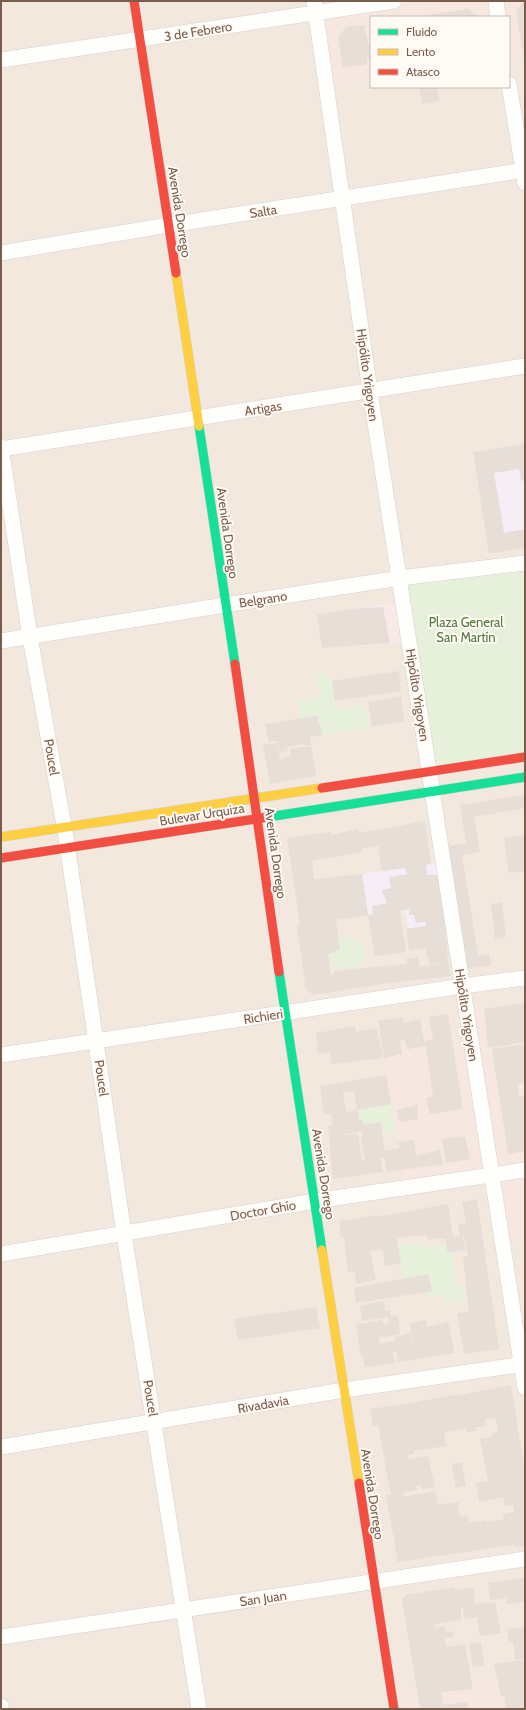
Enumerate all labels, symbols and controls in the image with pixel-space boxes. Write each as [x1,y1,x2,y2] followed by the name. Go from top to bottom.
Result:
[370,16,510,88] legend
[163,18,233,44] street label: 3 de Febrero
[406,24,438,39] text: Fluido
[406,44,436,59] text: Lento
[406,64,440,79] text: Atasco
[165,165,195,259] street label: Avenida Dorrego
[248,201,279,221] street label: Salta
[354,328,382,422] street label: Hipólito Yrigoyen
[243,397,283,419] street label: Artigas
[214,486,242,580] street label: Avenida Dorrego
[238,587,288,611] street label: Belgrano
[429,614,503,645] park label: Plaza General San Martín
[403,648,433,742] street label: Hipólito Yrigoyen
[41,738,63,776] street label: Poucel
[158,799,246,829] street label: Bulevar Urquiza
[262,806,290,900] street label: Avenida Dorrego
[452,968,482,1062] street label: Hipólito Yrigoyen
[242,1005,284,1027] street label: Richieri
[92,1059,112,1097] street label: Poucel
[309,1127,339,1221] street label: Avenida Dorrego
[229,1196,297,1224] street label: Doctor Ghío
[140,1379,162,1417] street label: Poucel
[236,1392,291,1416] street label: Rivadavia
[358,1447,388,1541] street label: Avenida Dorrego
[238,1587,288,1609] street label: San Juan

